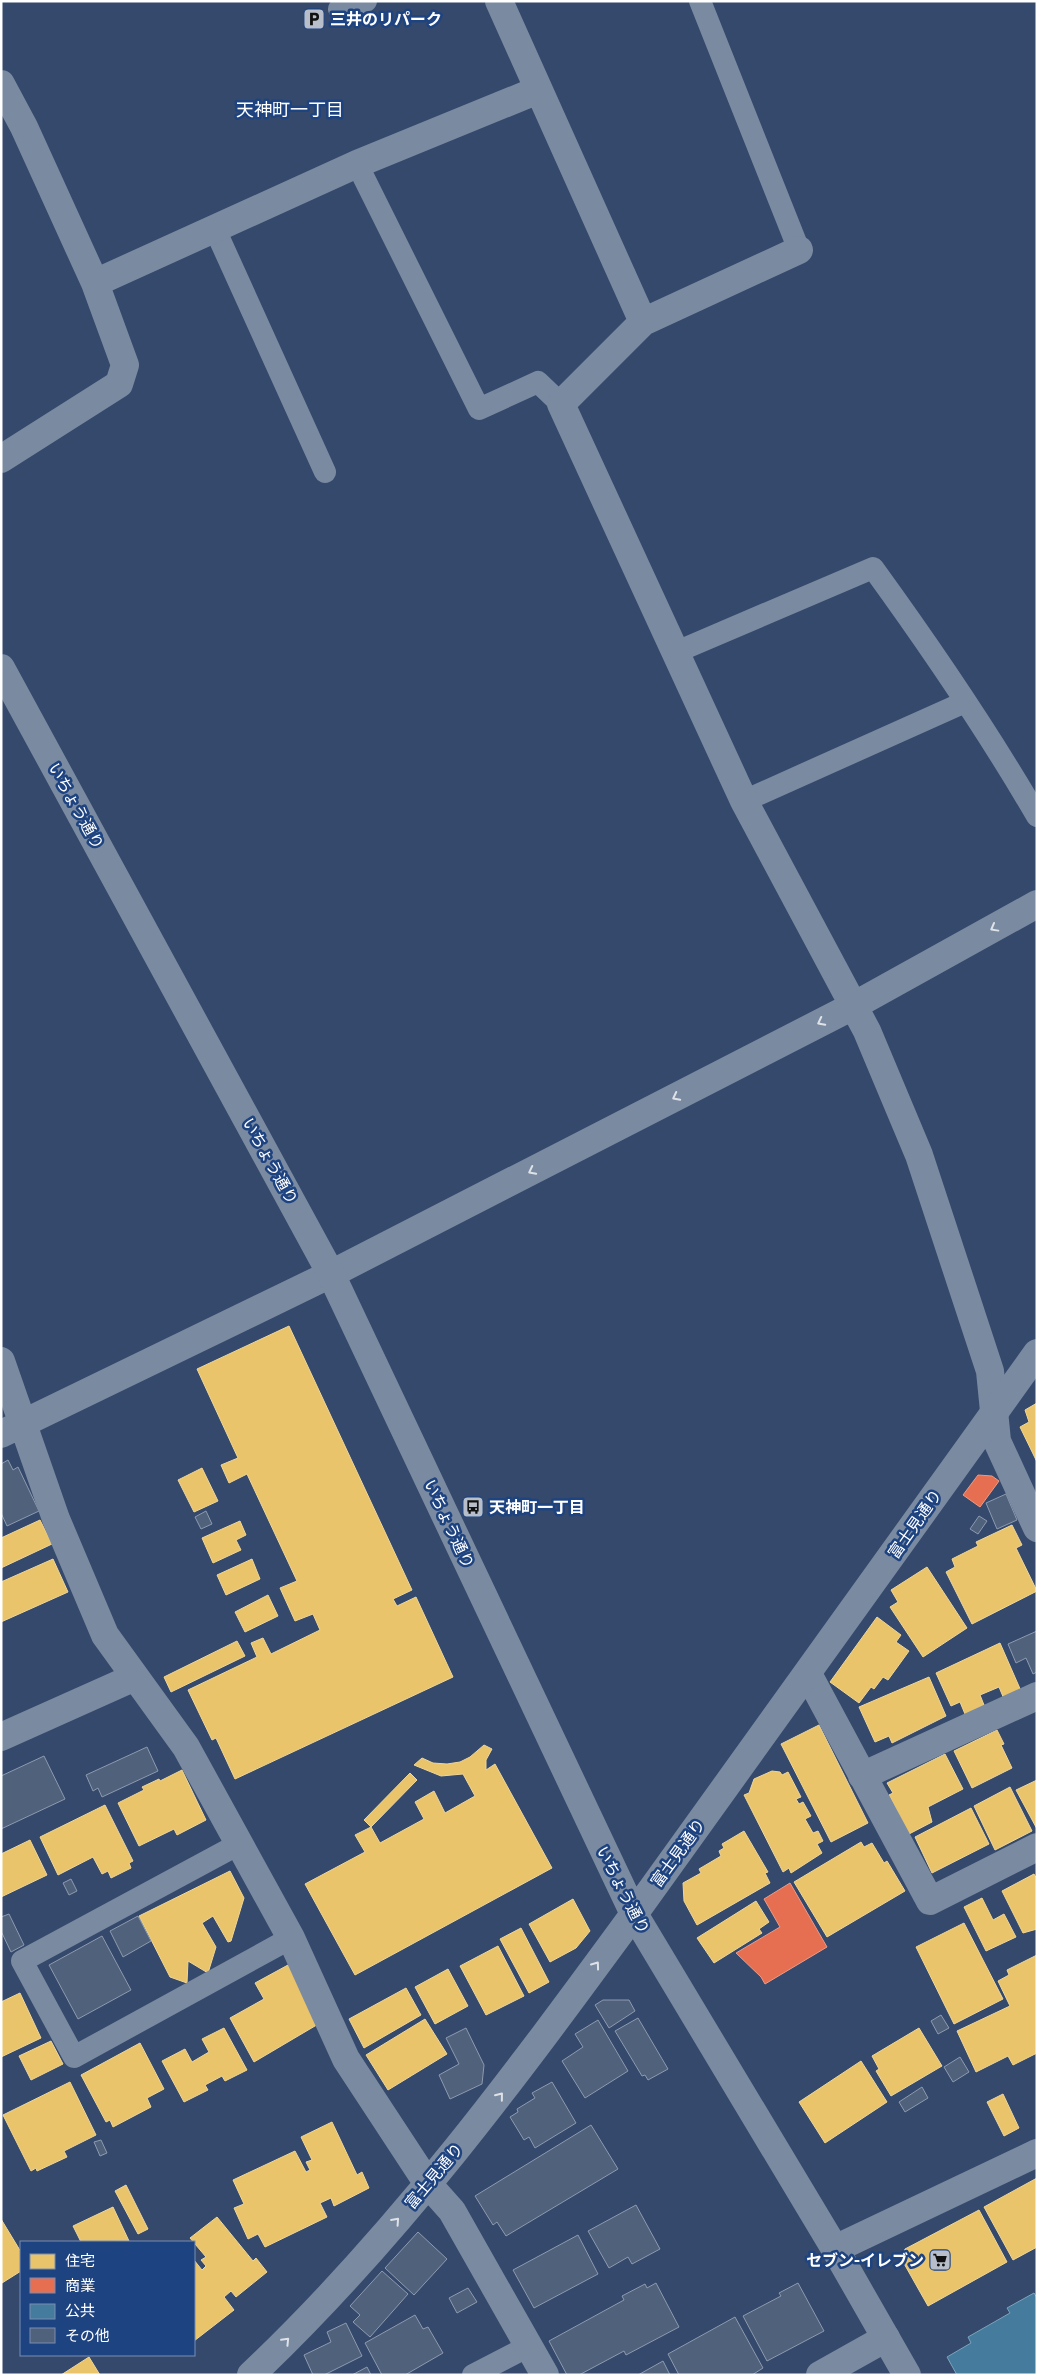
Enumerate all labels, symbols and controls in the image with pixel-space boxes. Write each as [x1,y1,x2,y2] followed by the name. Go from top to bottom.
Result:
[302,7,326,31] parking icon: 三井のリパーク
[330,10,442,29] place label: 三井のリパーク
[236,99,344,121] district label: 天神町一丁目
[44,759,108,853] street label: いちょう通り
[990,922,999,932] one-way arrow
[817,1016,826,1026] one-way arrow
[672,1091,681,1101] one-way arrow
[238,1114,302,1208] street label: いちょう通り
[528,1165,537,1175] one-way arrow
[420,1476,478,1572] street label: いちょう通り
[884,1486,946,1562] street label: 富士見通り
[461,1495,485,1519] bus stop icon: 天神町一丁目
[489,1498,585,1517] place label: 天神町一丁目
[647,1815,709,1891] street label: 富士見通り
[593,1843,653,1937] street label: いちょう通り
[591,1962,599,1971] one-way arrow
[494,2093,502,2102] one-way arrow
[401,2139,467,2213] street label: 富士見通り
[390,2217,399,2226] one-way arrow
[20,2241,195,2356] legend
[928,2248,952,2272] supermarket icon: セブン-イレブン
[806,2251,924,2270] place label: セブン-イレブン
[65,2252,95,2270] text: 住宅
[65,2277,95,2295] text: 商業
[65,2302,95,2320] text: 公共
[65,2327,110,2345] text: その他
[280,2338,289,2347] one-way arrow

